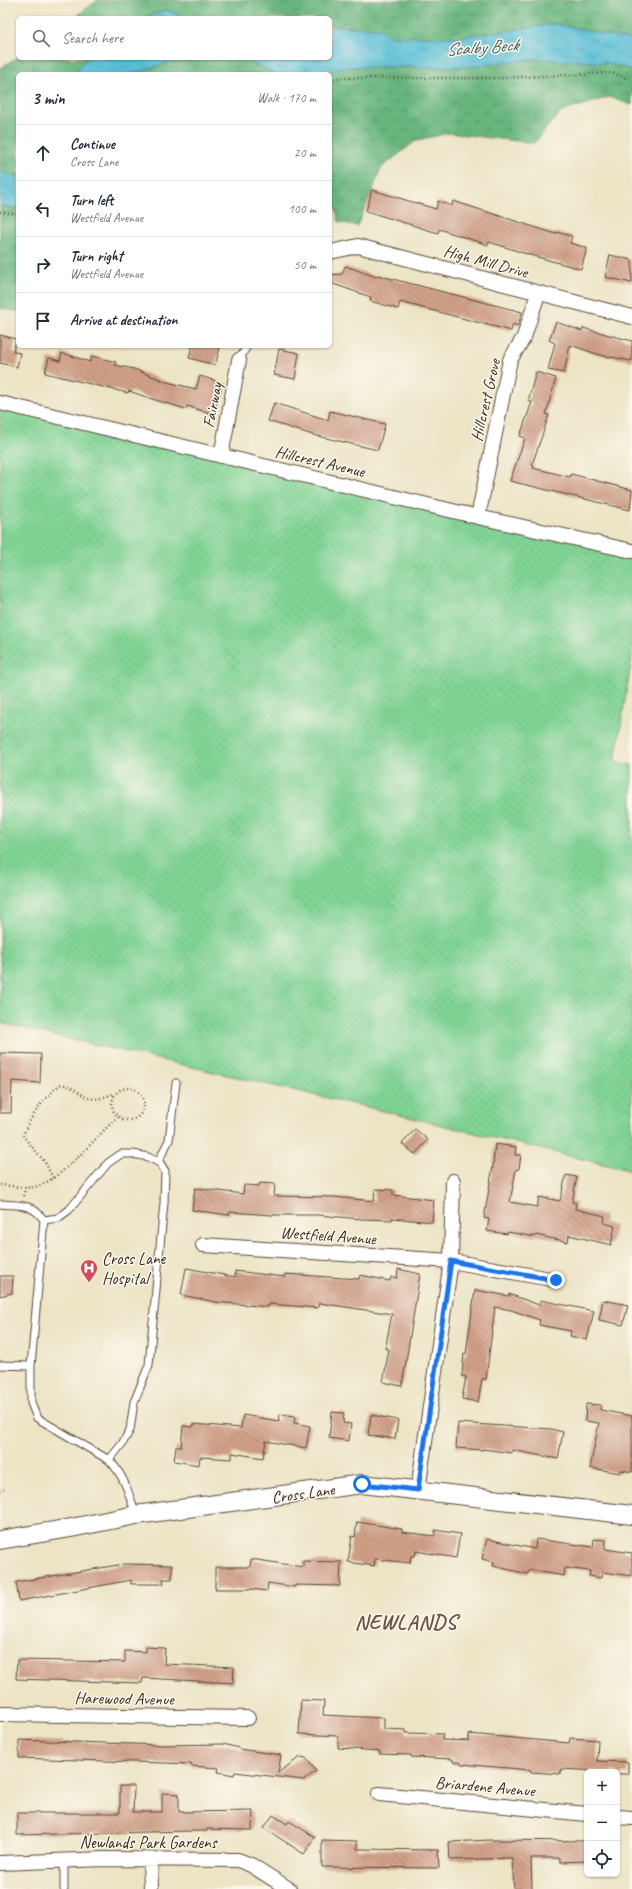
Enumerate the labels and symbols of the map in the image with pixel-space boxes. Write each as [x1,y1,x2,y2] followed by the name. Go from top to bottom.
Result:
[445,33,522,60] water label: Scalby Beck
[441,240,532,283] street label: High Mill Drive
[466,356,505,443] street label: Hillcrest Grove
[198,380,227,429] street label: Fairway
[273,441,368,482] street label: Hillcrest Avenue
[280,1222,378,1249] street label: Westfield Avenue
[102,1248,167,1289] place label: Cross Lane Hospital
[79,1258,99,1283] hospital icon: Cross Lane Hospital
[547,1271,565,1289] route end
[353,1475,371,1493] route start
[270,1479,337,1508] street label: Cross Lane
[355,1609,461,1635] district label: NEWLANDS
[74,1687,175,1710] street label: Harewood Avenue
[434,1772,537,1801] street label: Briardene Avenue
[80,1832,218,1853] street label: Newlands Park Gardens

